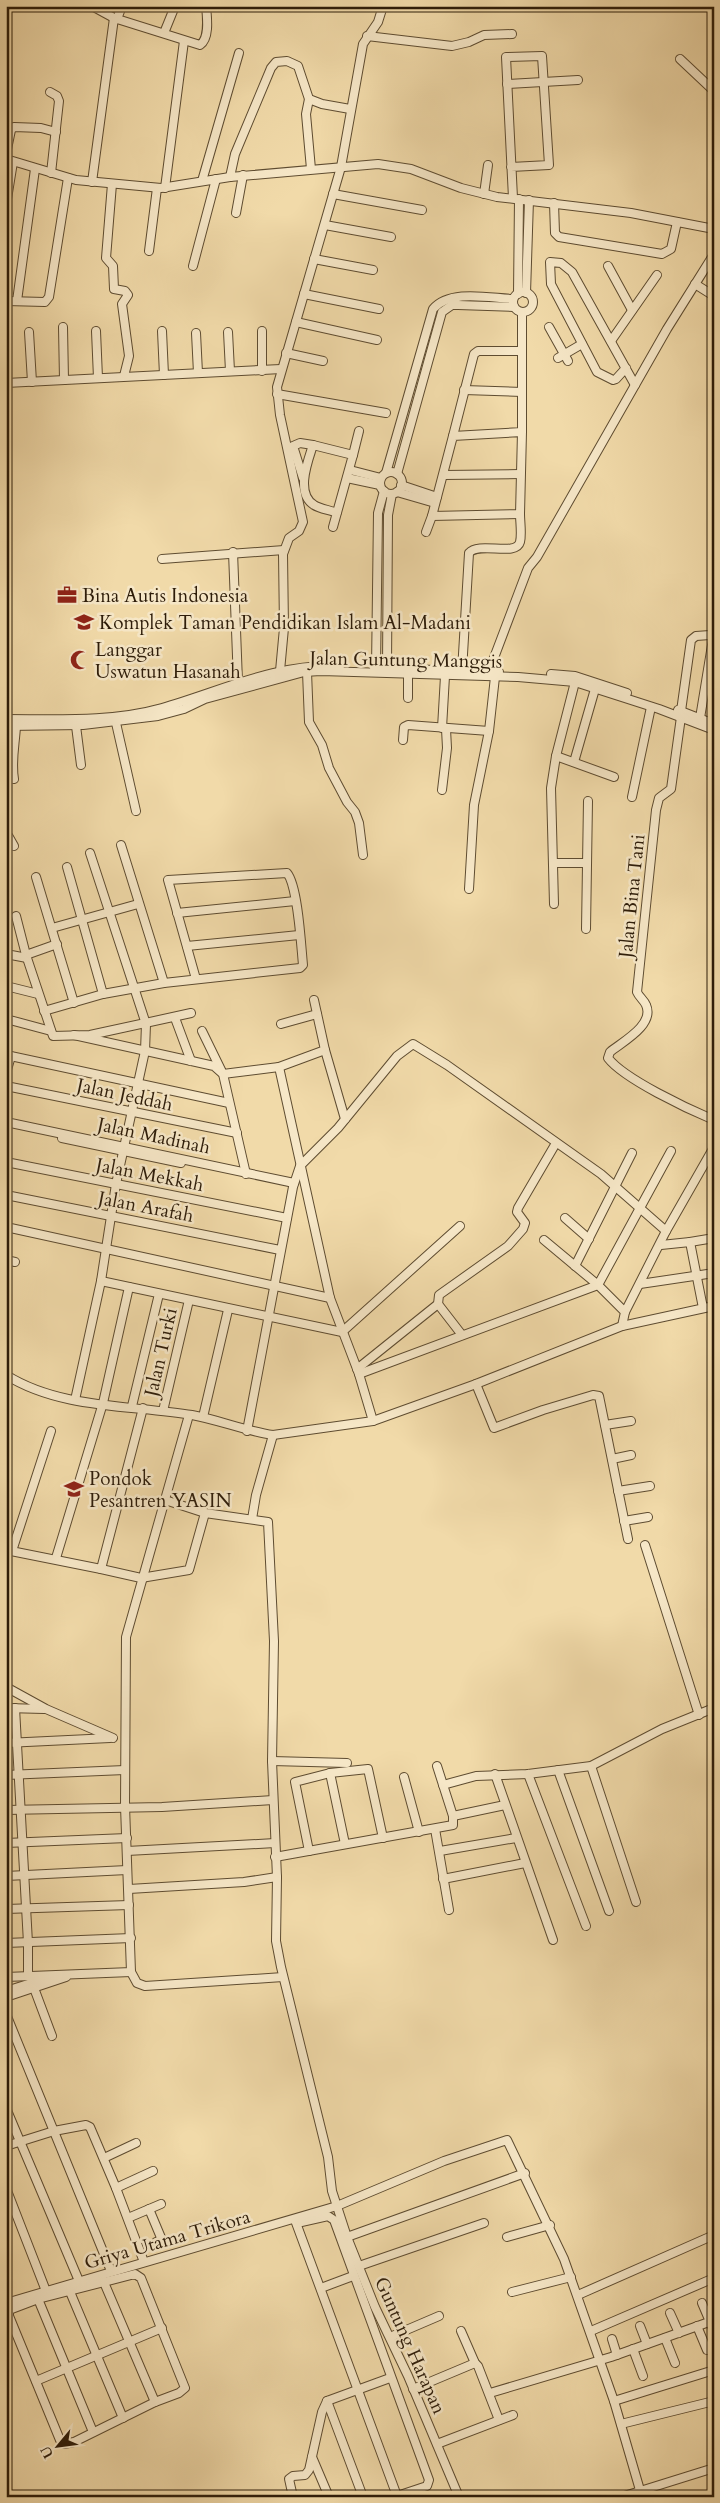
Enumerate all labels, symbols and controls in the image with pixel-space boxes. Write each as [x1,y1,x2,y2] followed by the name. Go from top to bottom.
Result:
[82,583,248,609] place label: Bina Autis Indonesia
[56,584,78,606] office icon: Bina Autis Indonesia
[99,610,471,636] place label: Komplek Taman Pendidikan Islam Al-Madani
[73,611,95,633] school or university icon: Komplek Taman Pendidikan Islam Al-Madani
[95,637,241,685] place label: Langgar Uswatun Hasanah
[306,645,503,675] street label: Jalan Guntung Manggis
[69,649,91,671] mosque icon: Langgar Uswatun Hasanah
[612,833,651,962] street label: Jalan Bina Tani
[71,1072,176,1118] street label: Jalan Jeddah
[92,1111,213,1161] street label: Jalan Madinah
[91,1151,206,1198] street label: Jalan Mekkah
[93,1184,196,1229] street label: Jalan Arafah
[137,1305,184,1402] street label: Jalan Turki
[89,1466,232,1514] place label: Pondok Pesantren YASIN
[63,1478,85,1500] school or university icon: Pondok Pesantren YASIN
[81,2204,253,2276] street label: Griya Utama Trikora
[368,2273,452,2418] street label: Guntung Harapan
[32,2420,82,2470] north arrow
[36,2442,58,2462] text: U

